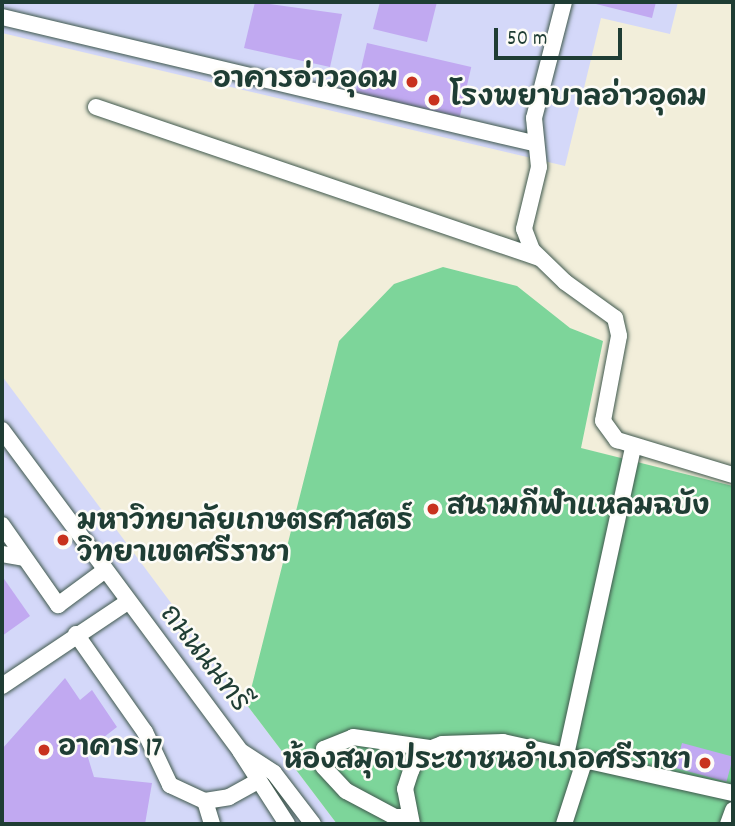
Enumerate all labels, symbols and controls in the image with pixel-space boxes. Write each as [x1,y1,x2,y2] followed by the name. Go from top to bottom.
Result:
[497,14,625,58] scale bar
[507,25,547,55] text: 50 m
[213,65,398,99] place label: อาคารอ่าวอุดม
[404,74,420,90] marker: อาคารอ่าวอุดม
[450,83,707,117] place label: โรงพยาบาลอ่าวอุดม
[424,90,444,110] marker: โรงพยาบาลอ่าวอุดม
[447,492,709,526] place label: สนามกีฬาแหลมฉบัง
[425,501,441,517] marker: สนามกีฬาแหลมฉบัง
[77,507,413,573] place label: มหาวิทยาลัยเกษตรศาสตร์ วิทยาเขตศรีราชา
[55,532,71,548] marker: มหาวิทยาลัยเกษตรศาสตร์ วิทยาเขตศรีราชา
[151,600,255,720] street label: ถนนนนทรี
[58,733,162,767] place label: อาคาร 17
[36,742,52,758] marker: อาคาร 17
[283,746,691,780] place label: ห้องสมุดประชาชนอำเภอศรีราชา
[697,755,713,771] marker: ห้องสมุดประชาชนอำเภอศรีราชา

